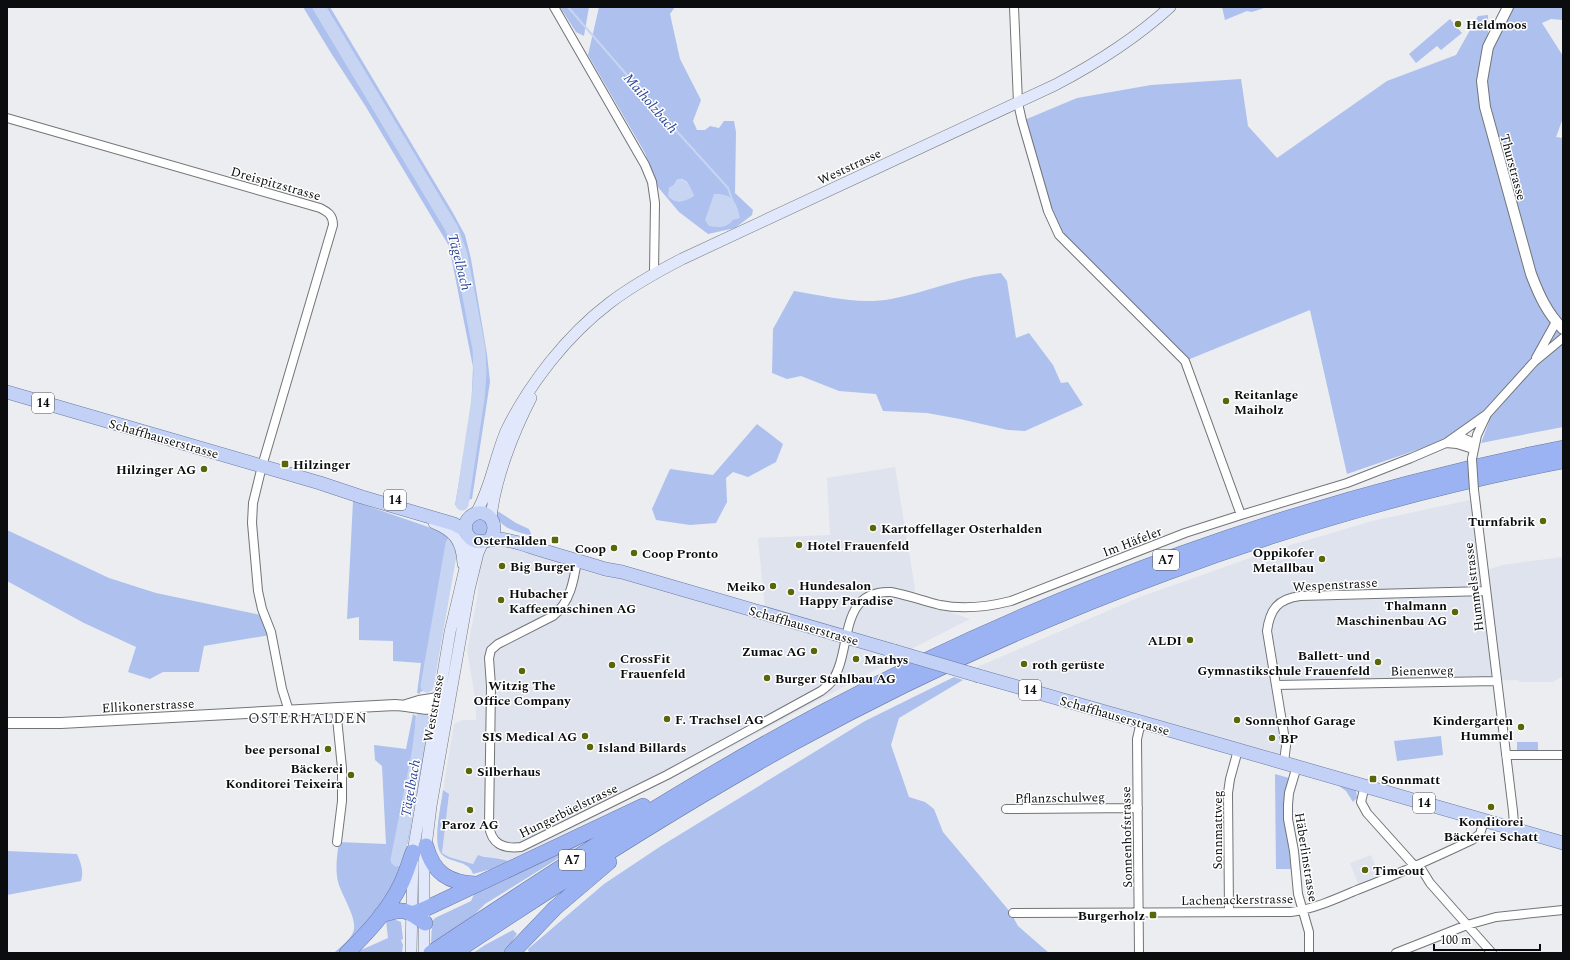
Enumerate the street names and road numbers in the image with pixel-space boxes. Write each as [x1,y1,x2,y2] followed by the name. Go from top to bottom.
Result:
[1495,132,1531,203] street label: Thurstrasse
[814,143,885,190] street label: Weststrasse
[228,162,323,206] street label: Dreispitzstrasse
[32,393,54,413] road number: 14
[106,414,221,464] street label: Schaffhauserstrasse
[384,490,406,510] road number: 14
[1100,521,1165,562] street label: Im Häfeler
[1459,541,1489,633] street label: Hummelstrasse
[1153,550,1179,570] road number: A7
[1292,573,1378,597] street label: Wespenstrasse
[746,601,861,651] street label: Schaffhauserstrasse
[1390,660,1454,682] street label: Bienenweg
[418,673,450,743] street label: Weststrasse
[1019,680,1041,700] road number: 14
[1057,691,1172,741] street label: Schaffhauserstrasse
[101,694,195,718] street label: Ellikonerstrasse
[516,778,621,843] street label: Hungerbüelstrasse
[1116,786,1138,888] street label: Sonnenhofstrasse
[1015,787,1105,809] street label: Pflanzschulweg
[1208,790,1228,870] street label: Sonnmattweg
[1413,793,1435,813] road number: 14
[1289,811,1323,903] street label: Häberlinstrasse
[559,850,585,870] road number: A7
[1181,889,1293,911] street label: Lachenackerstrasse

